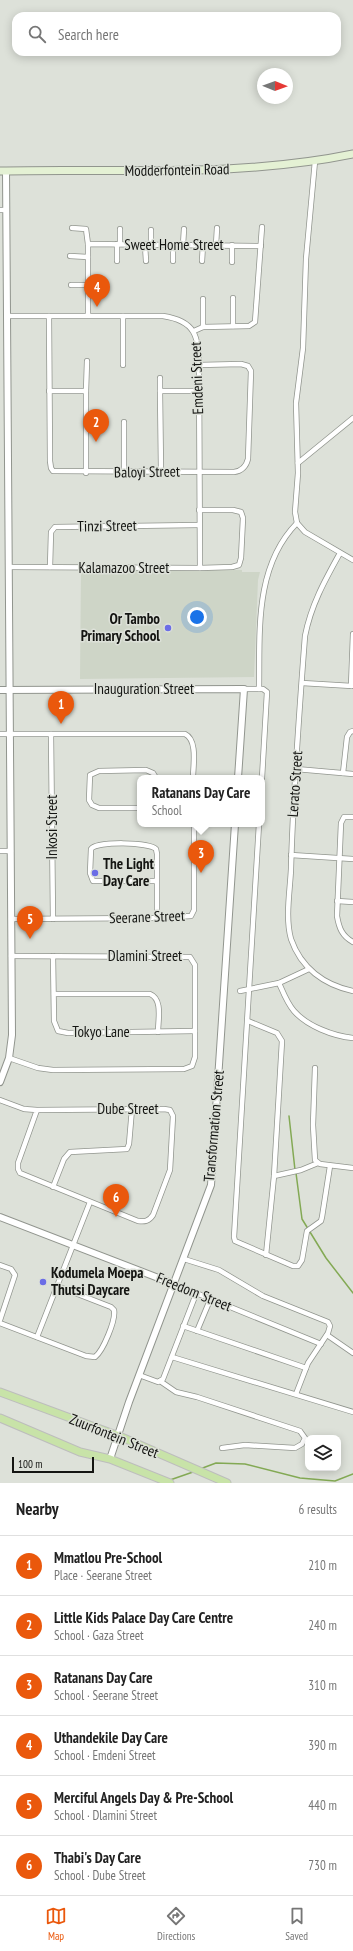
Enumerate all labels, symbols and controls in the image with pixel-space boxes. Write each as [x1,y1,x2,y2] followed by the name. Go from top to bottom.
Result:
[12,12,341,56] search box
[26,23,48,45] icon: search
[58,25,119,44] text: Search here
[257,68,293,104] north arrow
[124,159,230,180] street label: Modderfontein Road
[124,235,224,254] street label: Sweet Home Street
[84,274,110,307] pin: 4
[186,341,207,415] street label: Emdeni Street
[83,409,109,442] pin: 2
[114,461,180,482] street label: Baloyi Street
[77,515,137,536] street label: Tinzi Street
[79,558,169,577] street label: Kalamazoo Street
[187,607,207,627] your location
[81,609,160,645] place label: Or Tambo Primary School
[163,623,173,633] marker: Or Tambo Primary School
[94,679,194,698] street label: Inauguration Street
[48,691,74,724] pin: 1
[283,750,306,818] street label: Lerato Street
[137,775,265,827] popup
[152,783,250,802] text: Ratanans Day Care
[42,795,61,859] street label: Inkosi Street
[152,802,182,819] text: School
[188,840,214,873] pin: 3
[103,854,154,890] place label: The Light Day Care
[90,868,100,878] marker: The Light Day Care
[17,906,43,939] pin: 5
[109,906,185,927] street label: Seerane Street
[108,946,182,965] street label: Dlamini Street
[72,1022,130,1041] street label: Tokyo Lane
[199,1069,228,1183] street label: Transformation Street
[97,1099,159,1118] street label: Dube Street
[103,1184,129,1217] pin: 6
[51,1263,143,1299] place label: Kodumela Moepa Thutsi Daycare
[154,1268,235,1315] street label: Freedom Street
[38,1277,48,1287] marker: Kodumela Moepa Thutsi Daycare
[67,1409,162,1462] street label: Zuurfontein Street
[305,1435,341,1471] map controls
[305,1435,341,1471] button: layers
[12,1455,94,1474] scale bar
[18,1457,42,1471] text: 100 m
[16,1498,59,1520] text: Nearby
[298,1501,337,1518] text: 6 results
[54,1548,162,1567] text: Mmatlou Pre-School
[26,1557,32,1574] text: 1
[308,1557,337,1574] text: 210 m
[54,1567,152,1584] text: Place · Seerane Street
[54,1608,233,1627] text: Little Kids Palace Day Care Centre
[26,1617,32,1634] text: 2
[308,1617,337,1634] text: 240 m
[54,1627,144,1644] text: School · Gaza Street
[54,1668,153,1687] text: Ratanans Day Care
[26,1677,32,1694] text: 3
[308,1677,337,1694] text: 310 m
[54,1687,158,1704] text: School · Seerane Street
[54,1728,168,1747] text: Uthandekile Day Care
[26,1737,32,1754] text: 4
[308,1737,337,1754] text: 390 m
[54,1747,156,1764] text: School · Emdeni Street
[54,1788,233,1807] text: Merciful Angels Day & Pre-School
[26,1797,32,1814] text: 5
[308,1797,337,1814] text: 440 m
[54,1807,157,1824] text: School · Dlamini Street
[54,1848,141,1867] text: Thabi's Day Care
[26,1857,32,1874] text: 6
[308,1857,337,1874] text: 730 m
[54,1867,146,1884] text: School · Dube Street
[45,1905,67,1943] tab: Map
[157,1905,195,1943] tab: Directions
[285,1905,308,1943] tab: Saved

